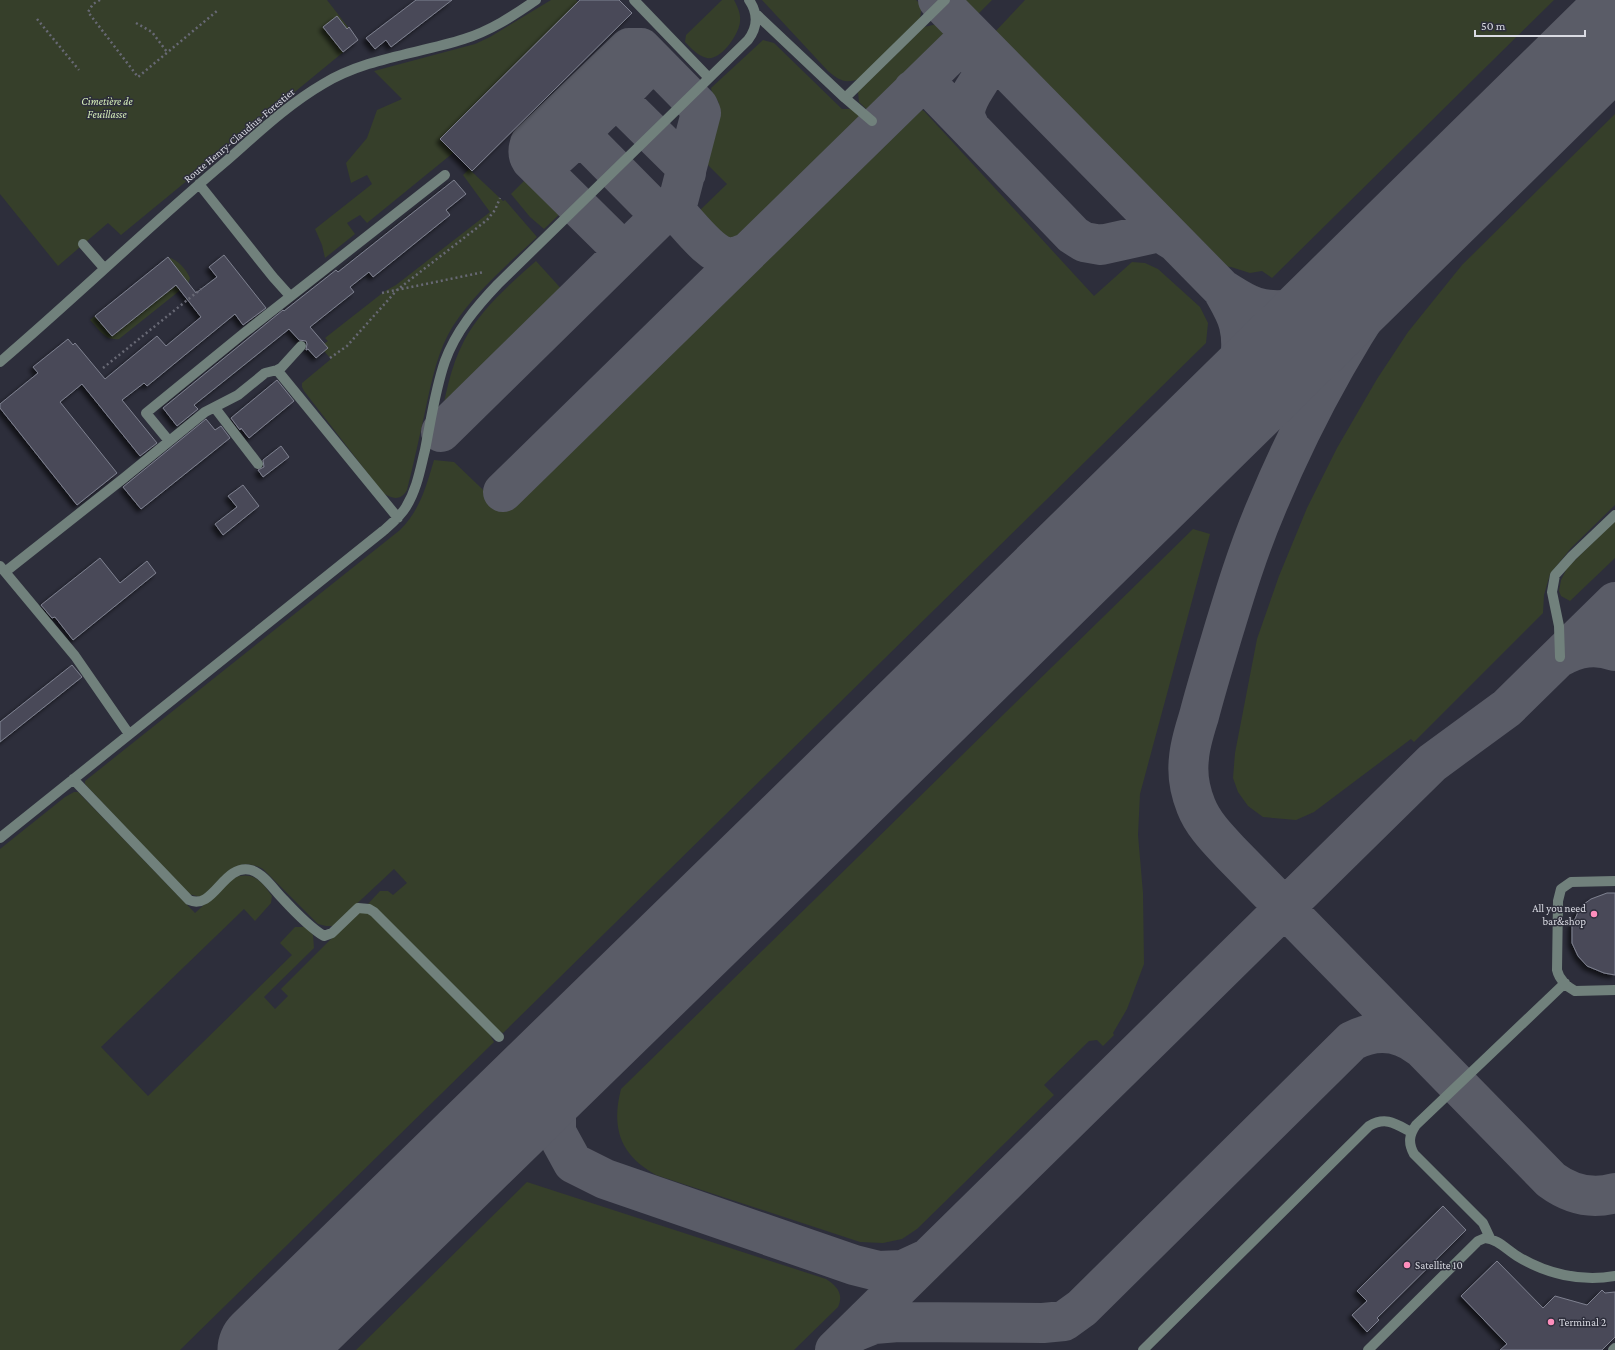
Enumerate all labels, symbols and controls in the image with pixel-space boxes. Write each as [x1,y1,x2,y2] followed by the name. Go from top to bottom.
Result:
[1475,12,1585,38] scale bar
[1481,19,1506,33] text: 50 m
[181,85,297,186] street label: Route Henry-Claudius-Forestier
[81,95,133,120] park label: Cimetière de Feuillasse
[1532,902,1586,928] place label: All you need bar&shop
[1589,909,1599,919] marker: All you need bar&shop
[1415,1259,1463,1271] place label: Satellite 10
[1402,1260,1412,1270] marker: Satellite 10
[1559,1316,1606,1328] place label: Terminal 2
[1546,1317,1556,1327] marker: Terminal 2

